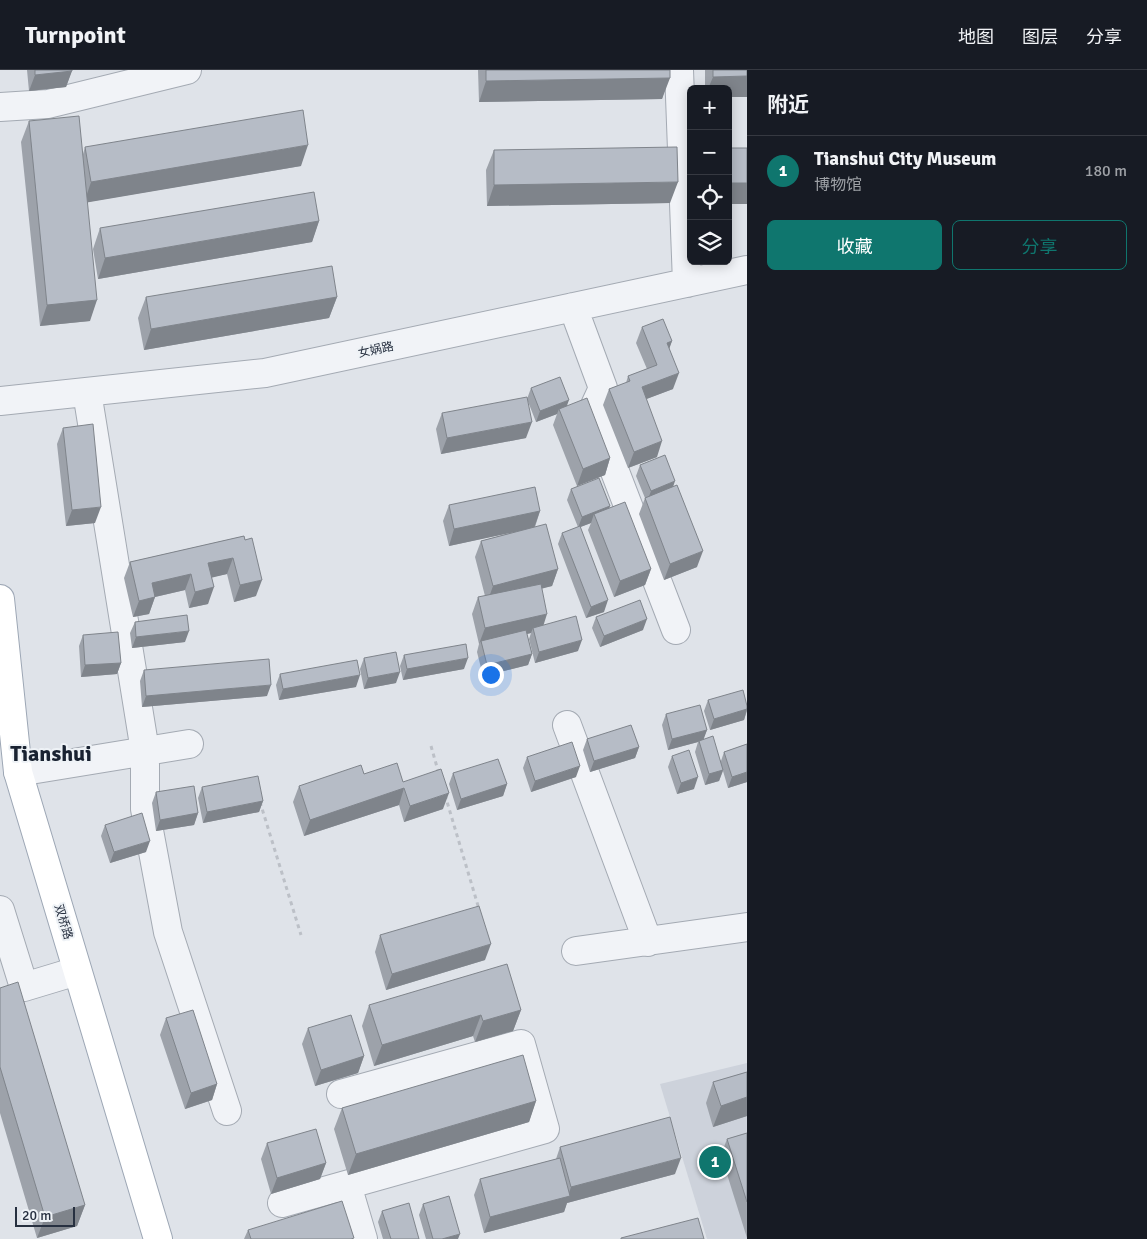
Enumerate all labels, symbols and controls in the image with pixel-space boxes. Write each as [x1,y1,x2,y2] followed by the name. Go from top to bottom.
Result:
[25,20,126,50] text: Turnpoint
[958,26,994,48] text: 地图
[1022,26,1058,48] text: 图层
[1086,26,1122,48] text: 分享
[687,85,732,265] map controls
[687,85,732,130] button: +
[767,92,809,118] text: 附近
[687,130,732,175] button: −
[814,147,996,171] text: Tianshui City Museum
[779,161,787,181] text: 1
[1085,161,1127,181] text: 180 m
[687,175,732,220] button: locate
[814,175,862,195] text: 博物馆
[687,220,732,265] button: layers
[767,220,942,270] button: 收藏
[952,220,1127,270] button: 分享
[357,339,395,361] street label: 女娲路
[478,662,504,688] your location
[10,740,92,767] district label: Tianshui
[51,903,75,941] street label: 双桥路
[699,1143,731,1181] pin: 1
[15,1204,75,1227] scale bar
[22,1207,51,1224] text: 20 m

